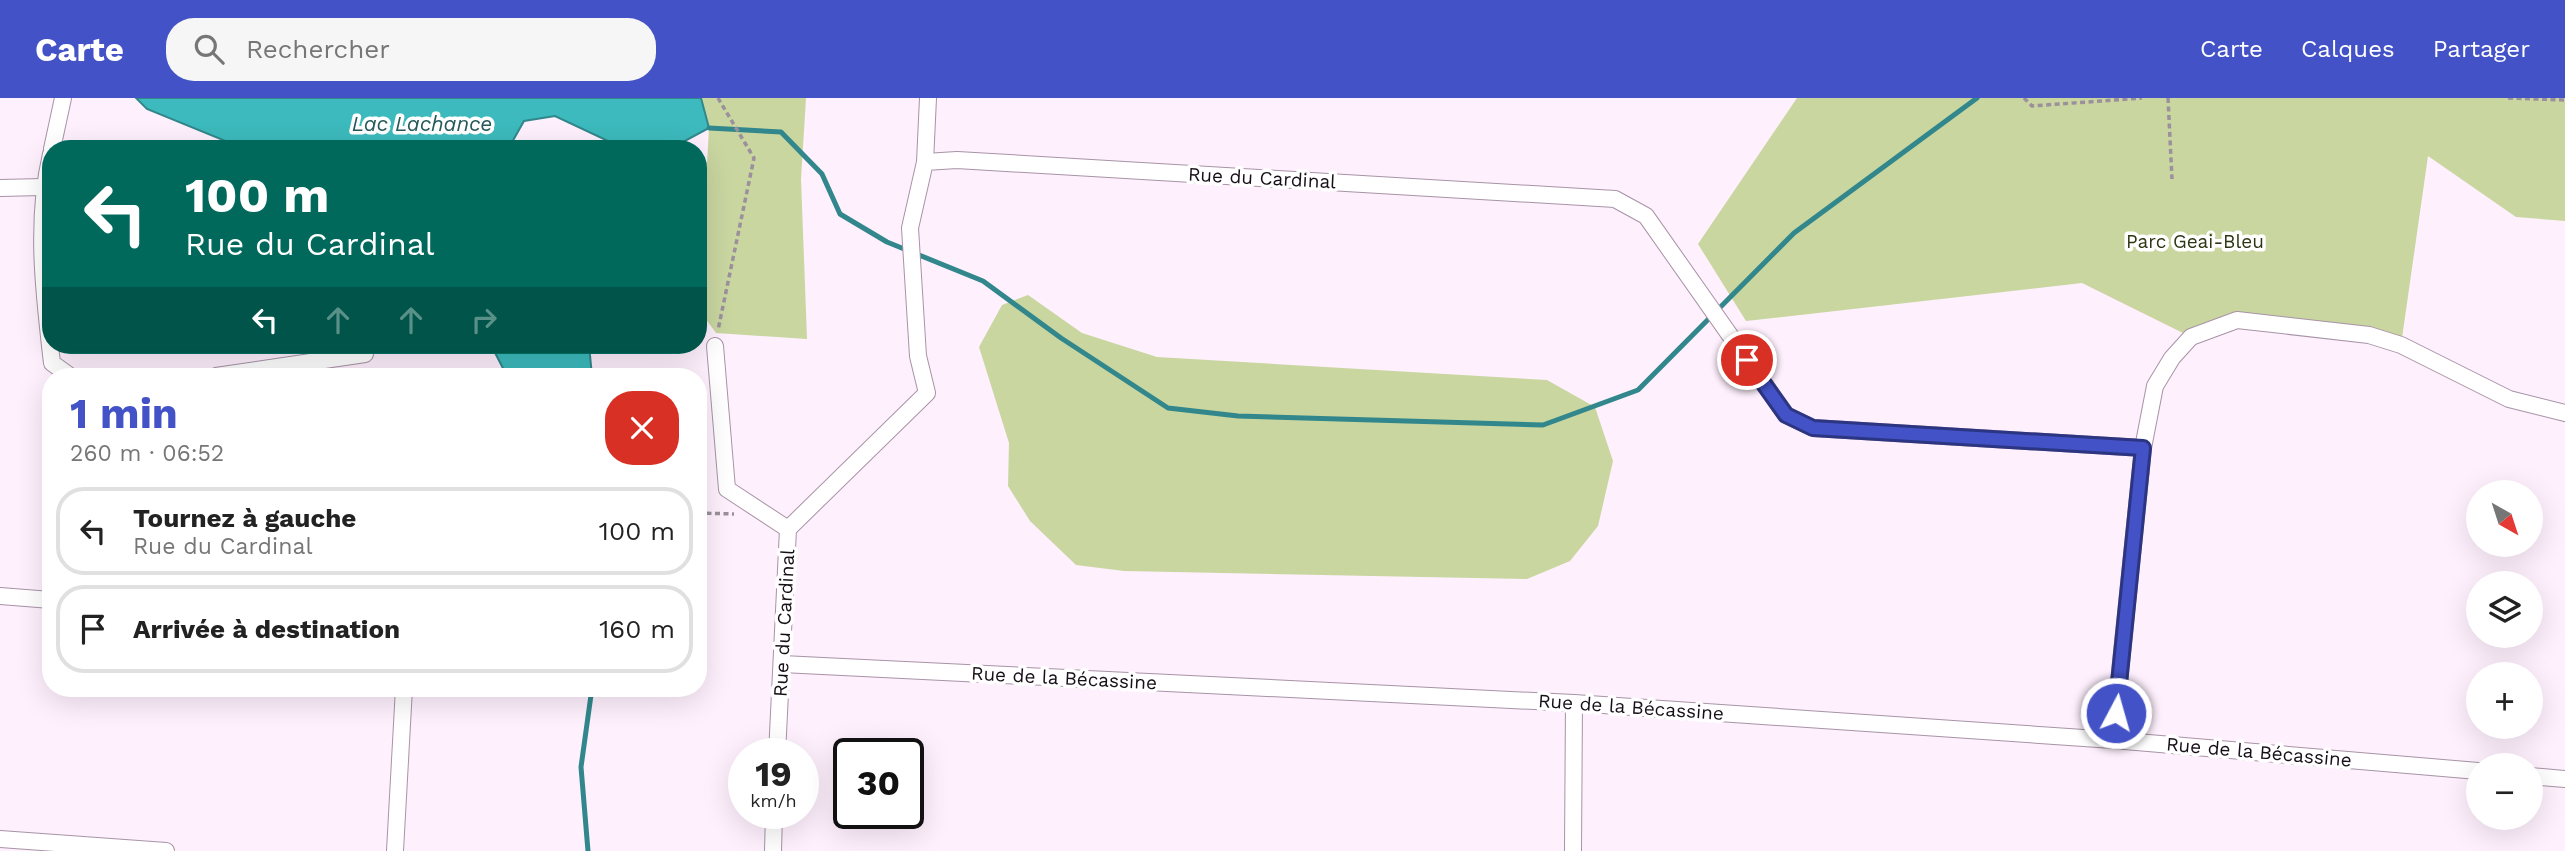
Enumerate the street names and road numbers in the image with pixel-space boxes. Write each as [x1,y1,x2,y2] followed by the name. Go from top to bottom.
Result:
[1187,163,1337,193] street label: Rue du Cardinal
[769,548,799,698] street label: Rue du Cardinal
[970,662,1158,694] street label: Rue de la Bécassine
[1537,689,1725,725] street label: Rue de la Bécassine
[2165,732,2353,772] street label: Rue de la Bécassine

